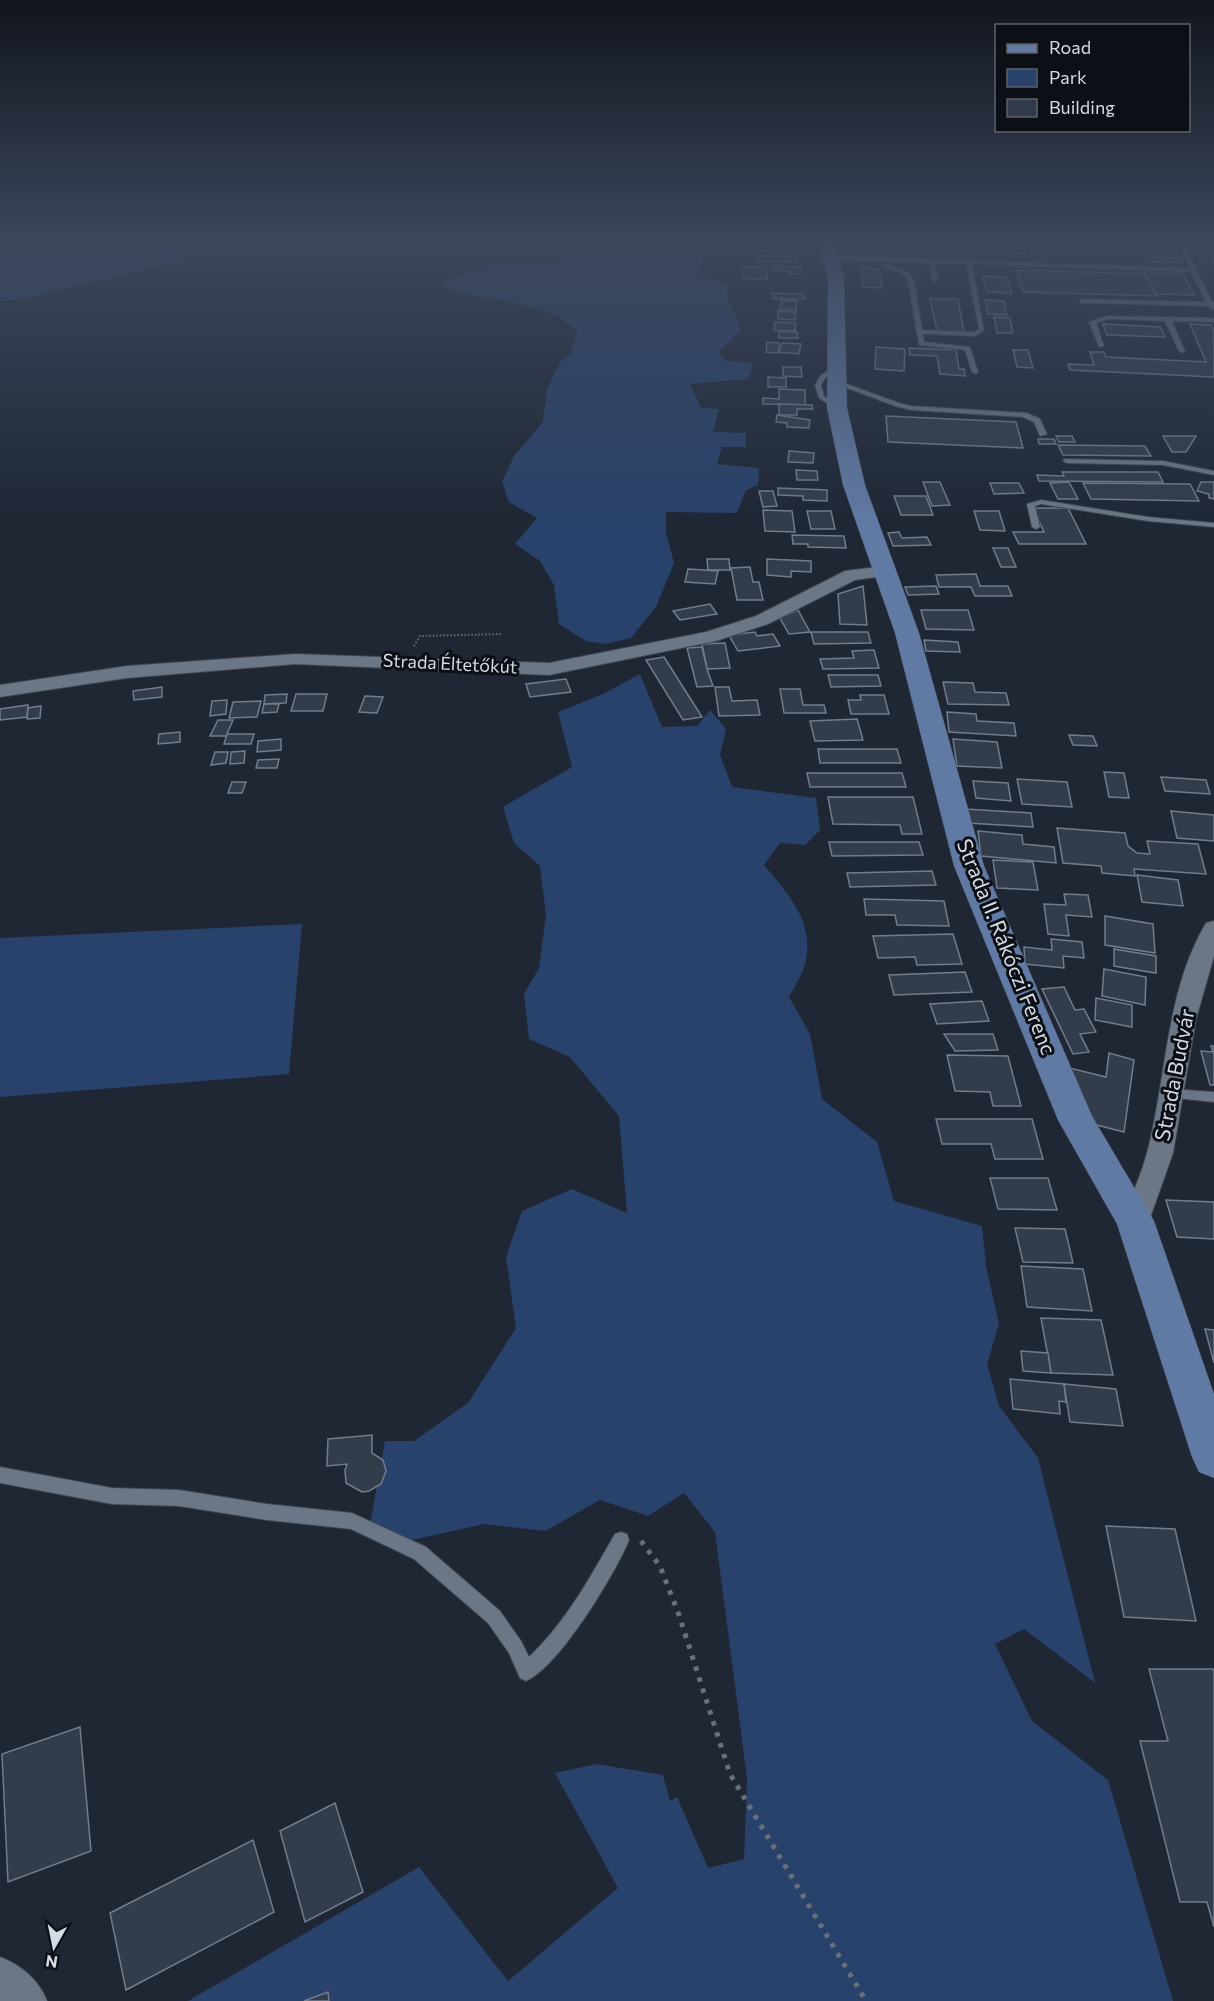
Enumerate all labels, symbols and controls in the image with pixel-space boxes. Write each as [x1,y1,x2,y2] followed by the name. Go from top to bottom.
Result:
[995,24,1190,132] legend
[1049,36,1091,58] text: Road
[1049,66,1087,88] text: Park
[1049,96,1115,118] text: Building
[382,648,518,678] street label: Strada Éltetőkút
[953,835,1062,1058] street label: Strada II. Rákóczi Ferenc
[1148,1006,1199,1143] street label: Strada Budvár
[24,1917,84,1977] north arrow
[44,1952,59,1973] text: N

